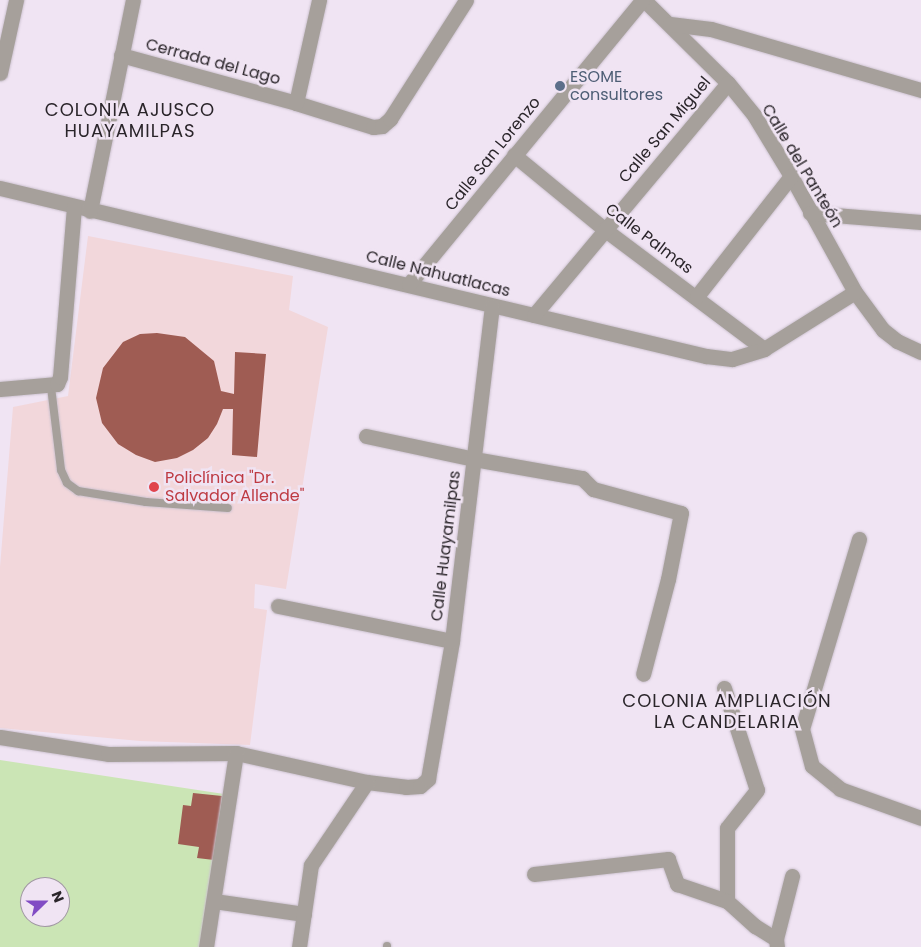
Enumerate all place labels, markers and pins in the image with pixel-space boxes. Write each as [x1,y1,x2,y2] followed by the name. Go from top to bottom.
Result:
[570,67,663,105] place label: ESOME consultores
[554,80,566,92] marker: ESOME consultores
[165,468,304,506] place label: Policlínica "Dr. Salvador Allende"
[147,480,161,494] marker: Policlínica "Dr. Salvador Allende"

